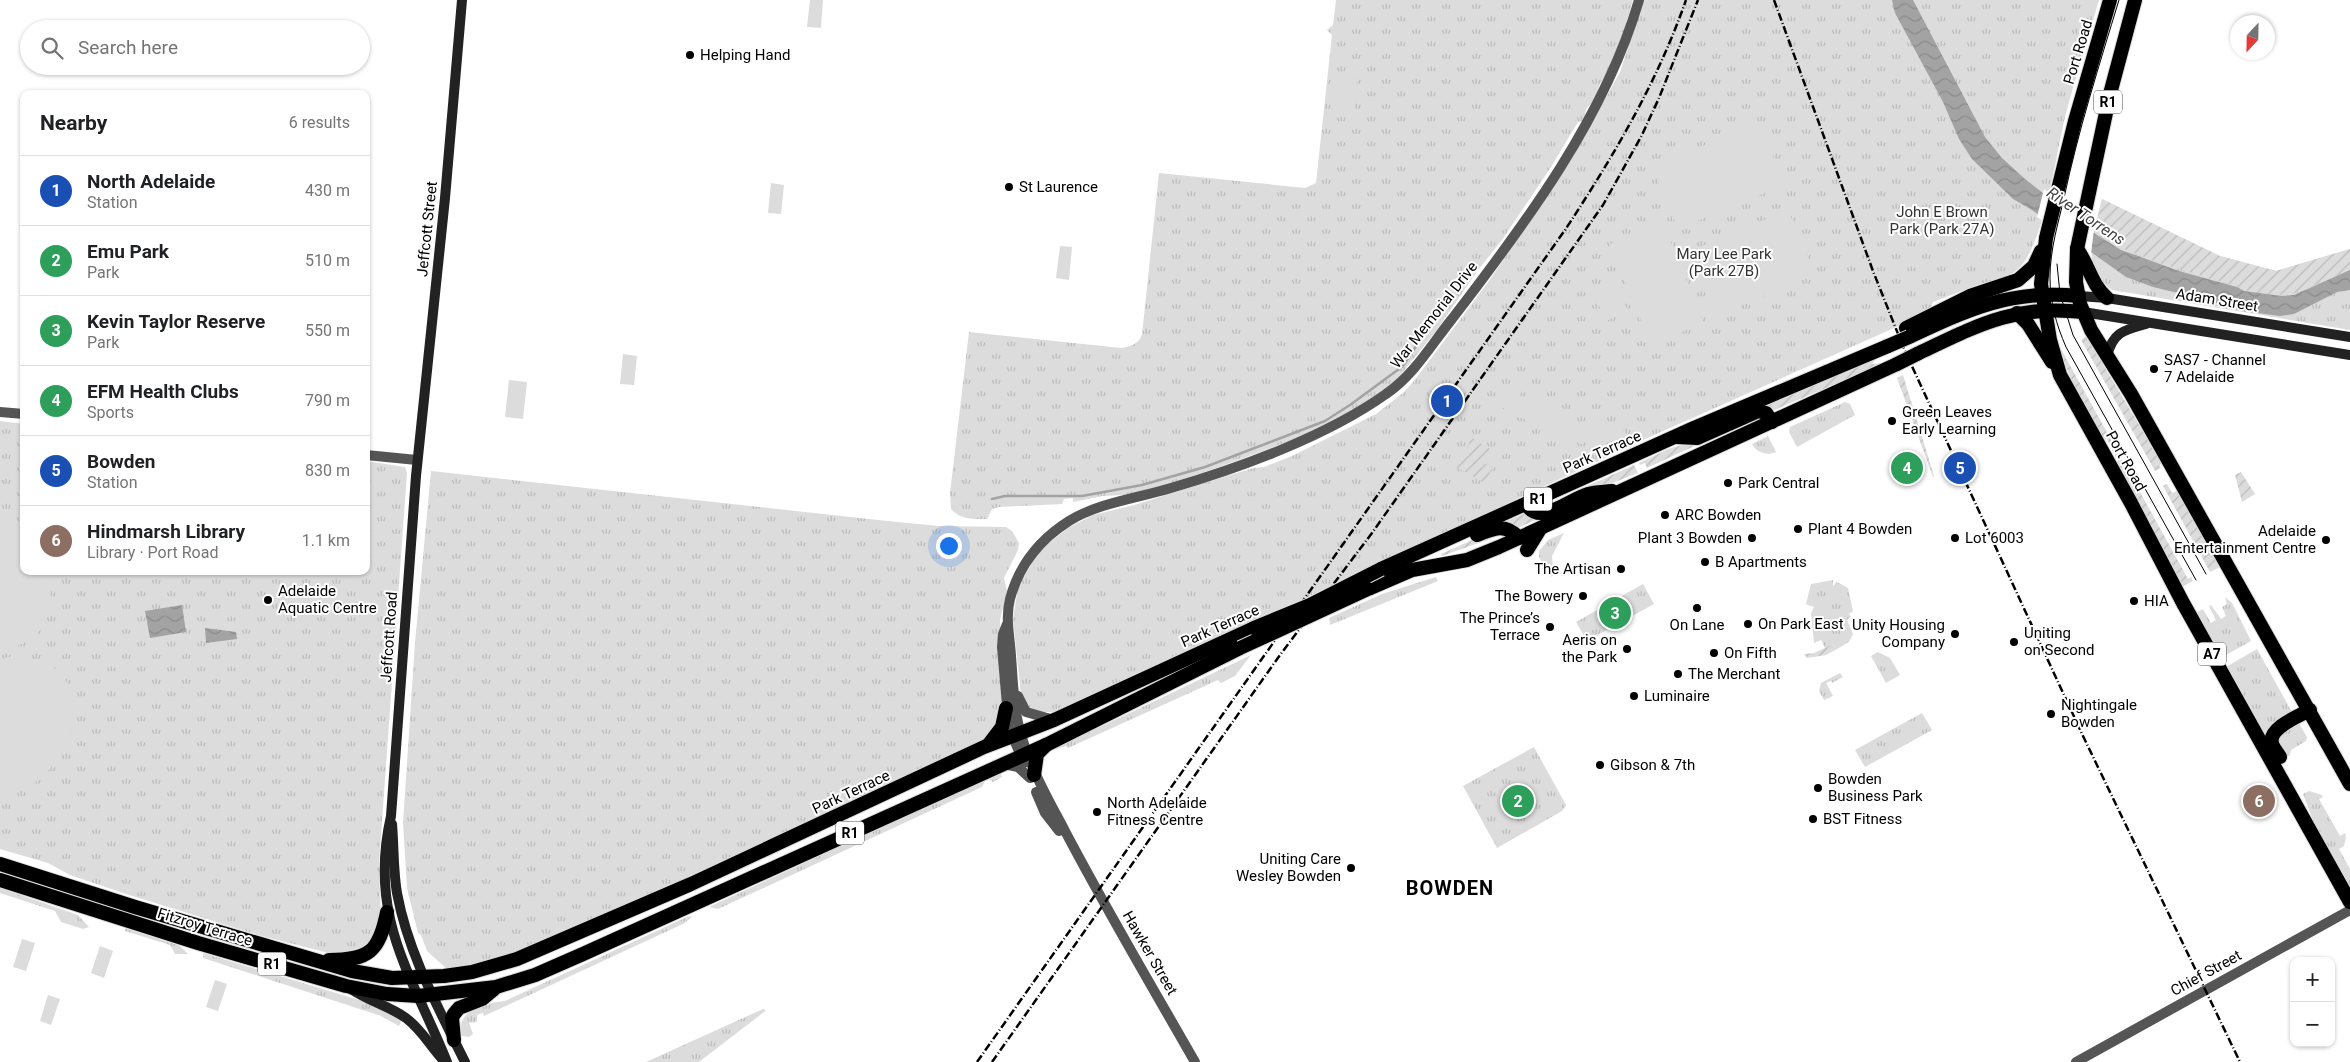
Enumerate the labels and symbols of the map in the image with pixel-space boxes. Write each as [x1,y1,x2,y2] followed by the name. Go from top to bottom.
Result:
[2230,15,2275,60] north arrow
[2060,18,2096,86] street label: Port Road
[700,46,790,64] place label: Helping Hand
[684,49,696,61] marker: Helping Hand
[2094,90,2122,114] road number: R1
[1019,178,1098,196] place label: St Laurence
[413,180,441,278] street label: Jeffcott Street
[1003,181,1015,193] marker: St Laurence
[2043,183,2129,249] water label: River Torrens
[1890,203,1994,238] park label: John E Brown Park (Park 27A)
[1676,245,1772,280] park label: Mary Lee Park (Park 27B)
[1387,258,1481,372] street label: War Memorial Drive
[2175,285,2259,315] street label: Adam Street
[2164,351,2266,386] place label: SAS7 - Channel 7 Adelaide
[2148,363,2160,375] marker: SAS7 - Channel 7 Adelaide
[1431,382,1463,420] pin: 1
[1902,403,1996,438] place label: Green Leaves Early Learning
[1886,415,1898,427] marker: Green Leaves Early Learning
[1560,427,1644,477] street label: Park Terrace
[2102,428,2150,494] street label: Port Road
[1891,449,1923,487] pin: 4
[1944,449,1976,487] pin: 5
[1738,474,1819,492] place label: Park Central
[1722,477,1734,489] marker: Park Central
[1524,488,1552,510] road number: R1
[1675,506,1761,524] place label: ARC Bowden
[1659,509,1671,521] marker: ARC Bowden
[1808,520,1912,538] place label: Plant 4 Bowden
[2174,522,2316,557] place label: Adelaide Entertainment Centre
[1792,523,1804,535] marker: Plant 4 Bowden
[1638,529,1742,547] place label: Plant 3 Bowden
[1965,529,2024,547] place label: Lot 6003
[1746,532,1758,544] marker: Plant 3 Bowden
[1949,532,1961,544] marker: Lot 6003
[936,533,962,559] your location
[2320,534,2332,546] marker: Adelaide Entertainment Centre
[1715,553,1807,571] place label: B Apartments
[1699,556,1711,568] marker: B Apartments
[1534,560,1611,578] place label: The Artisan
[1615,563,1627,575] marker: The Artisan
[278,582,377,617] place label: Adelaide Aquatic Centre
[1495,587,1573,605] place label: The Bowery
[1577,590,1589,602] marker: The Bowery
[377,591,401,683] street label: Jeffcott Road
[2144,592,2169,610] place label: HIA
[262,594,274,606] marker: Adelaide Aquatic Centre
[1599,594,1631,632] pin: 3
[2128,595,2140,607] marker: HIA
[1178,601,1262,651] street label: Park Terrace
[1691,602,1703,614] marker: On Lane
[1459,609,1540,644] place label: The Prince’s Terrace
[1758,615,1844,633] place label: On Park East
[1670,616,1724,634] place label: On Lane
[1852,616,1945,651] place label: Unity Housing Company
[1742,618,1754,630] marker: On Park East
[1544,621,1556,633] marker: The Prince’s Terrace
[2024,624,2095,659] place label: Uniting on Second
[1949,628,1961,640] marker: Unity Housing Company
[1562,631,1617,666] place label: Aeris on the Park
[2008,636,2020,648] marker: Uniting on Second
[2198,642,2226,666] road number: A7
[1621,643,1633,655] marker: Aeris on the Park
[1724,644,1777,662] place label: On Fifth
[1708,647,1720,659] marker: On Fifth
[1688,665,1780,683] place label: The Merchant
[1672,668,1684,680] marker: The Merchant
[1644,687,1710,705] place label: Luminaire
[1628,690,1640,702] marker: Luminaire
[2061,696,2137,731] place label: Nightingale Bowden
[2045,708,2057,720] marker: Nightingale Bowden
[1610,756,1695,774] place label: Gibson & 7th
[1594,759,1606,771] marker: Gibson & 7th
[809,766,893,818] street label: Park Terrace
[1828,770,1923,805] place label: Bowden Business Park
[1502,782,1534,820] pin: 2
[1812,782,1824,794] marker: Bowden Business Park
[2243,782,2275,820] pin: 6
[1107,794,1207,829] place label: North Adelaide Fitness Centre
[1091,806,1103,818] marker: North Adelaide Fitness Centre
[1823,810,1902,828] place label: BST Fitness
[1807,813,1819,825] marker: BST Fitness
[836,821,864,844] road number: R1
[1236,850,1341,885] place label: Uniting Care Wesley Bowden
[1345,862,1357,874] marker: Uniting Care Wesley Bowden
[1406,876,1494,900] district label: BOWDEN
[155,904,255,950] street label: Fitzroy Terrace
[1119,908,1181,998] street label: Hawker Street
[2167,946,2245,1000] street label: Chief Street
[258,952,286,976] road number: R1

